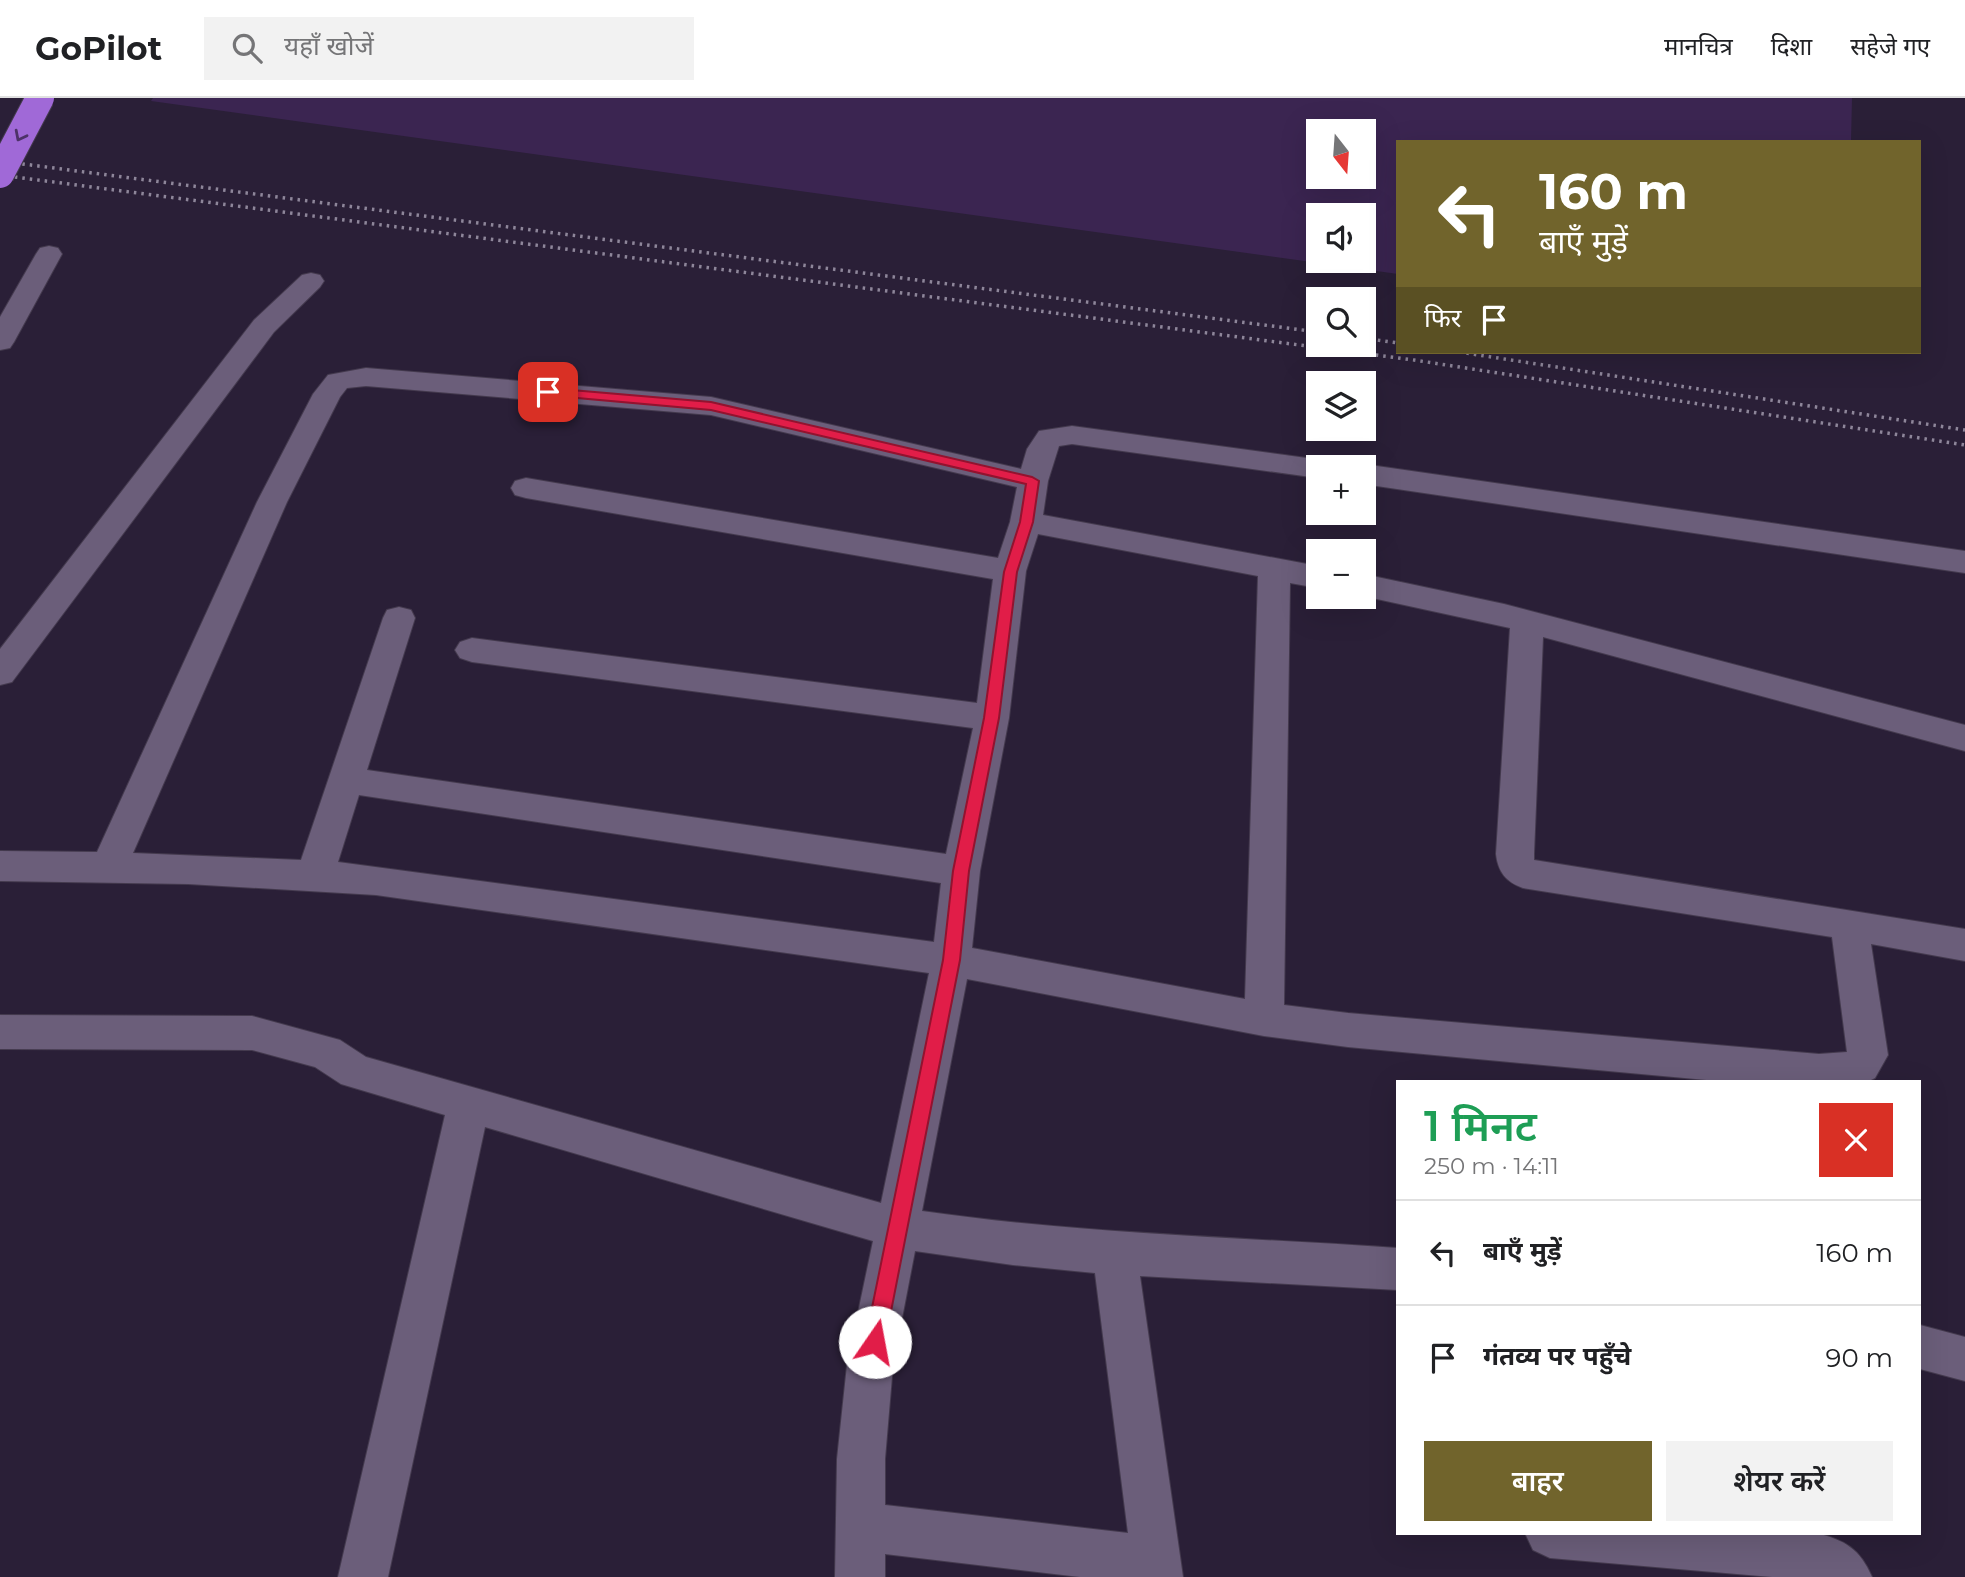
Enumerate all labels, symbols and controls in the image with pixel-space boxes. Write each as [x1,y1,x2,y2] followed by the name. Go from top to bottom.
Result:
[204,17,694,80] search box
[35,28,162,68] text: GoPilot
[228,29,266,67] icon: search
[284,30,374,62] text: यहाँ खोजें
[1664,32,1733,61] text: मानचित्र
[1771,32,1812,61] text: दिशा
[1850,32,1930,61] text: सहेजे गए
[1306,119,1376,189] north arrow
[1306,119,1376,609] map controls
[15,129,28,141] one-way arrow
[1539,162,1688,221] text: 160 m
[1424,168,1515,259] icon: left
[1306,203,1376,273] button: sound
[1539,222,1628,261] text: बाएँ मुड़ें
[1306,287,1376,357] button: search
[1475,301,1513,339] icon: arrive
[1424,302,1461,334] text: फिर
[518,362,578,422] pin
[1306,371,1376,441] button: layers
[529,373,567,411] icon: arrive
[1306,455,1376,525] button: +
[1306,539,1376,609] button: −
[1424,1100,1537,1152] text: 1 मिनट
[1819,1103,1893,1177] button: close
[1424,1152,1559,1180] text: 250 m · 14:11
[1424,1234,1462,1272] icon: left
[1483,1235,1562,1267] text: बाएँ मुड़ें
[1816,1237,1893,1269] text: 160 m
[838,1305,912,1379] position arrow
[1424,1339,1462,1377] icon: arrive
[1483,1340,1631,1372] text: गंतव्य पर पहुँचे
[1826,1342,1893,1374] text: 90 m
[1424,1441,1652,1521] button: बाहर
[1666,1441,1893,1521] button: शेयर करें

